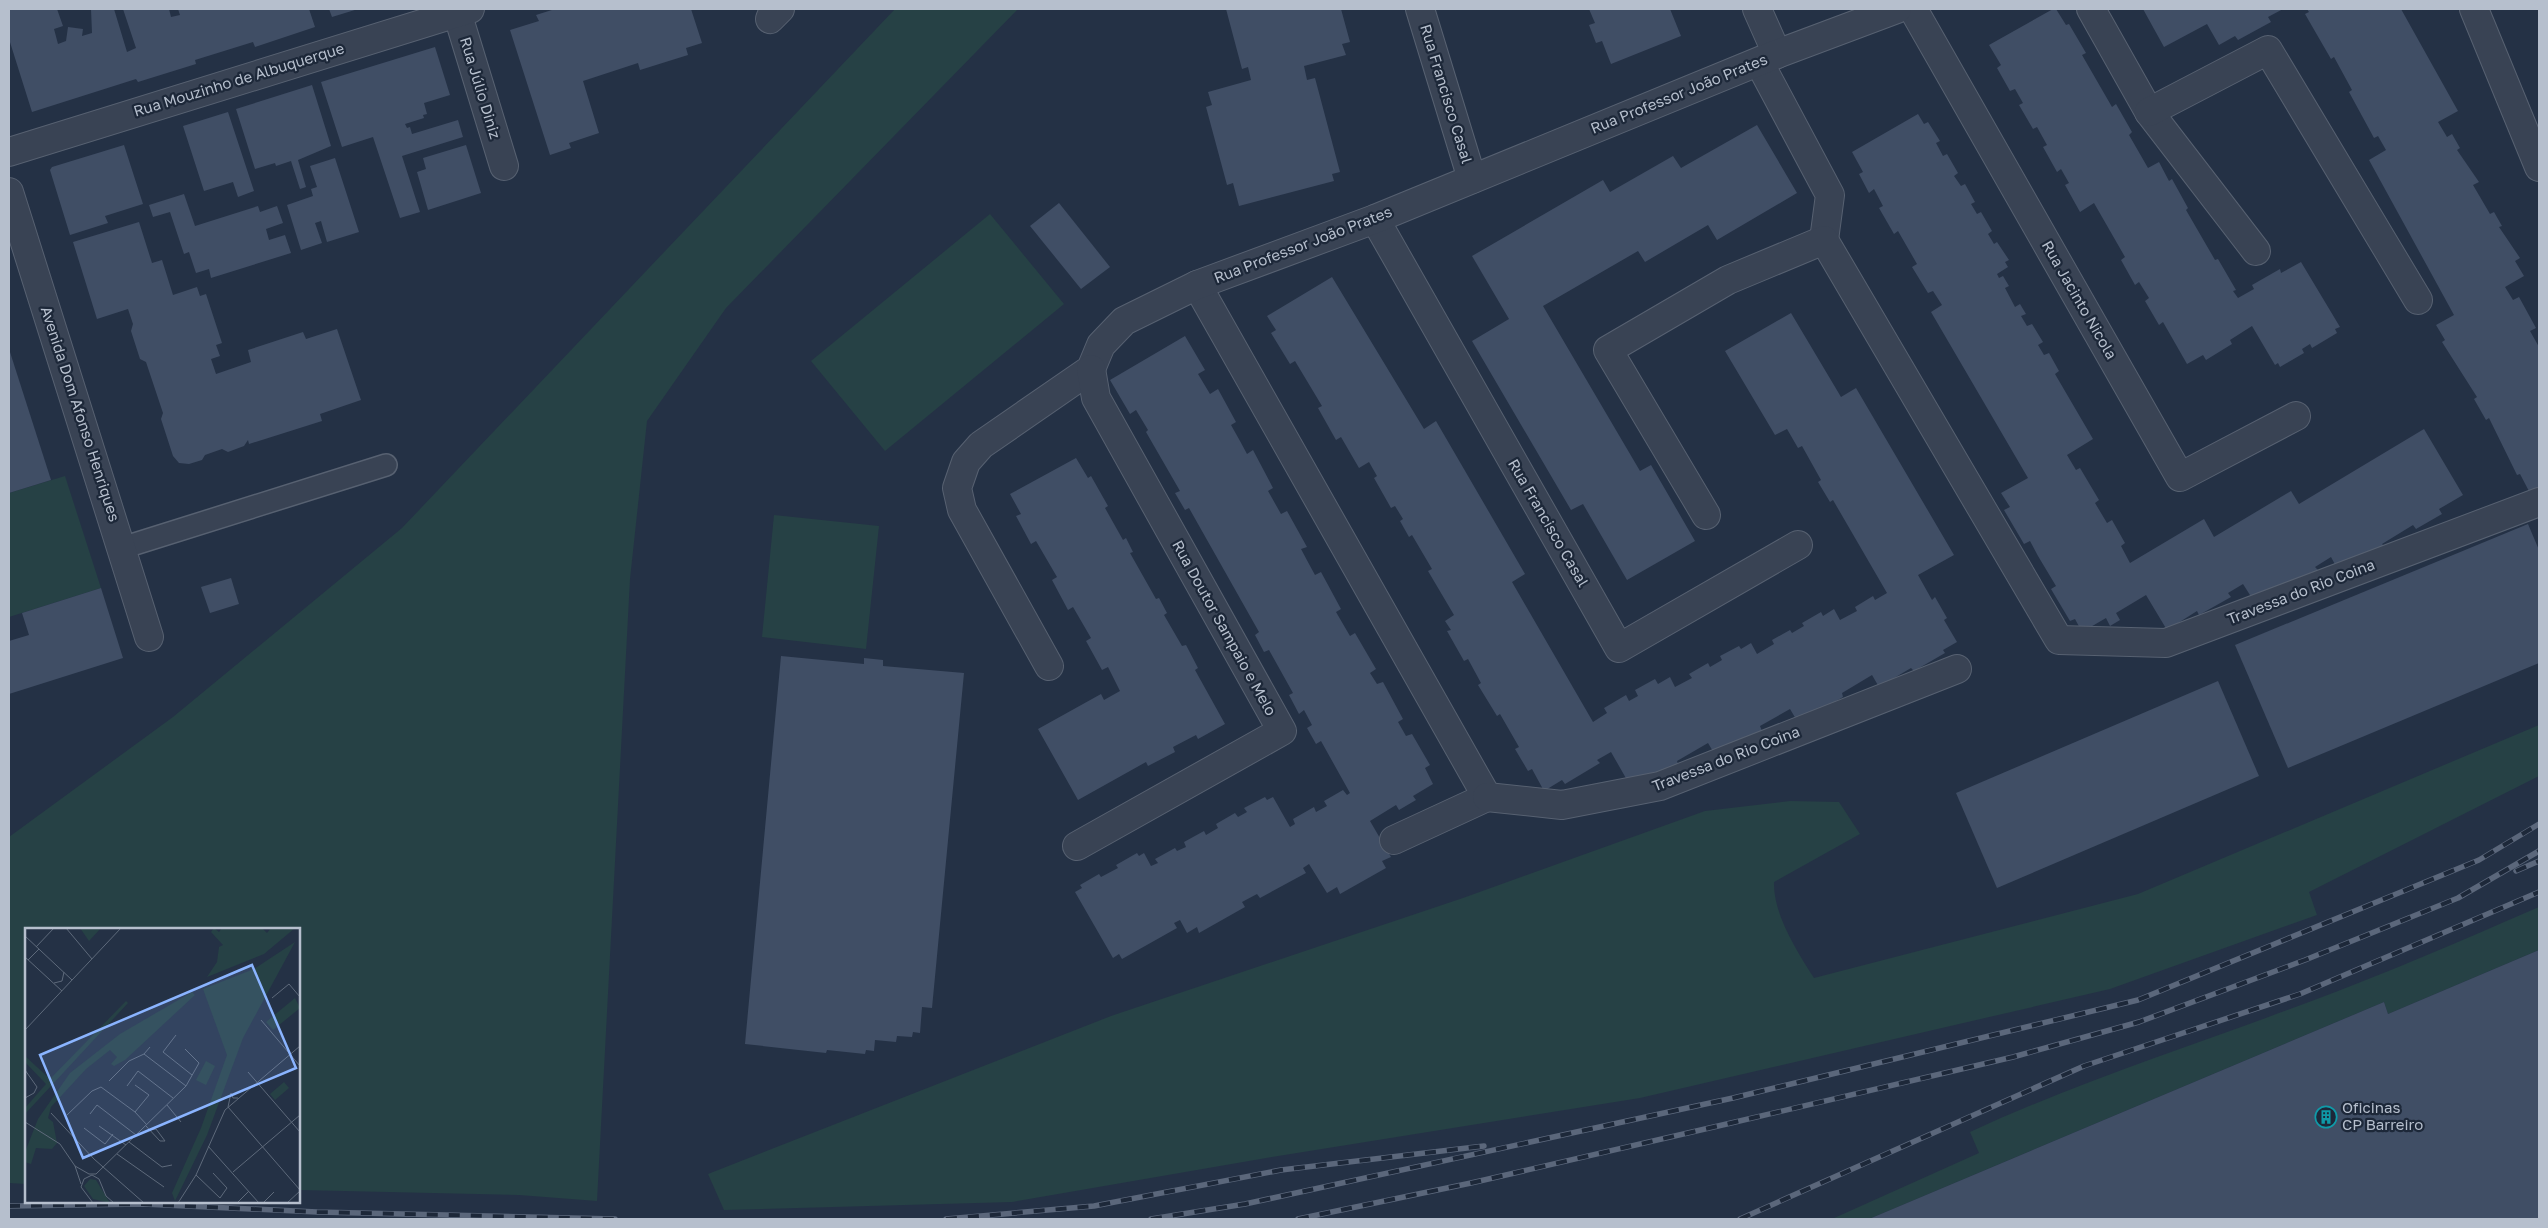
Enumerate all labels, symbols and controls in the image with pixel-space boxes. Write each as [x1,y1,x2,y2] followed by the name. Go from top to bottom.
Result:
[1417,22,1477,166] street label: Rua Francisco Casal
[457,35,505,141] street label: Rua Júlio Diniz
[131,38,346,120] street label: Rua Mouzinho de Albuquerque
[1588,49,1770,137] street label: Rua Professor João Prates
[1211,202,1394,286] street label: Rua Professor João Prates
[2039,237,2121,362] street label: Rua Jacinto Nicola
[38,304,124,524] street label: Avenida Dom Afonso Henriques
[1505,455,1593,590] street label: Rua Francisco Casal
[1169,537,1281,718] street label: Rua Doutor Sampaio e Melo
[2224,555,2377,628] street label: Travessa do Rio Coina
[1649,722,1802,795] street label: Travessa do Rio Coina
[25,928,300,1203] inset map
[2342,1098,2423,1133] place label: Oficinas CP Barreiro
[2314,1105,2338,1129] building icon: Oficinas CP Barreiro

